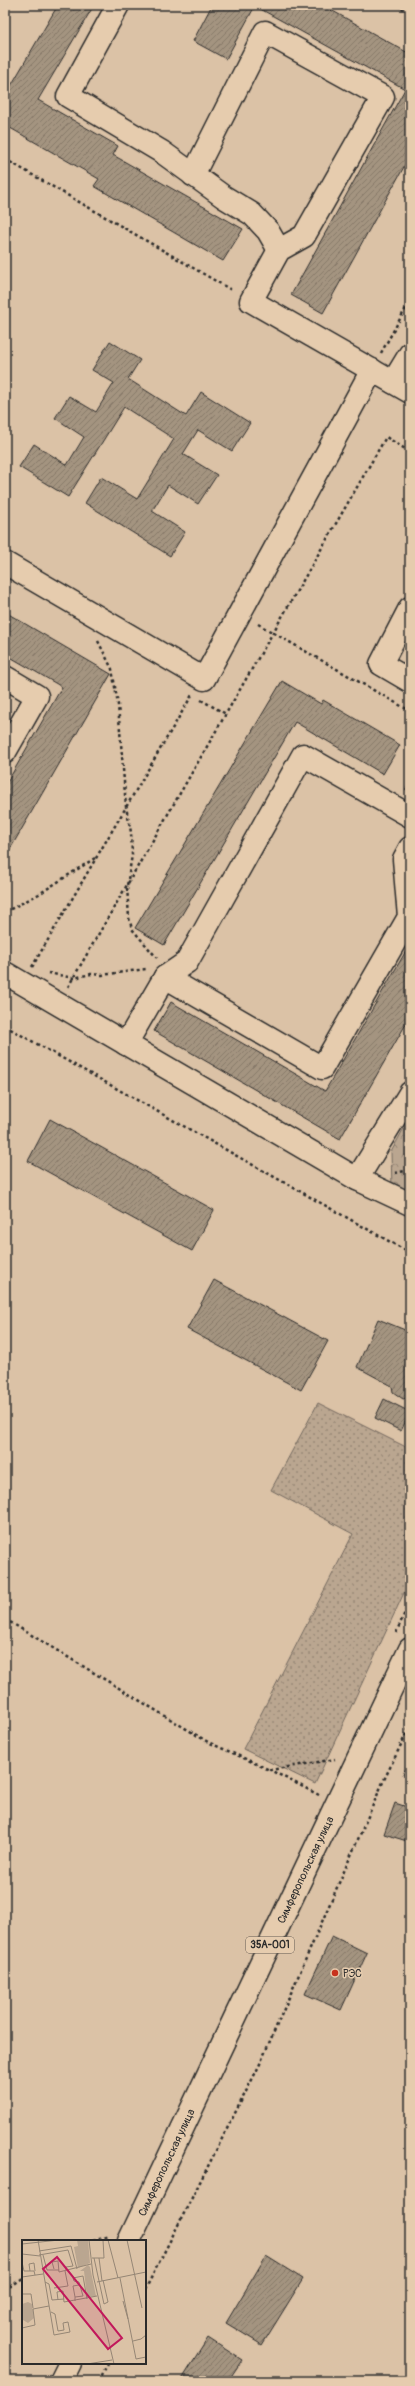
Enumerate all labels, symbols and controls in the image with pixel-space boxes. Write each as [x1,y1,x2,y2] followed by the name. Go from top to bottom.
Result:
[274,1814,336,1925] street label: Симферопольская улица
[246,1937,294,1953] road number: 35А-001
[343,1967,362,1980] place label: РЭС
[330,1968,340,1978] marker: РЭС
[135,2107,197,2218] street label: Симферопольская улица
[22,2240,146,2364] inset map

